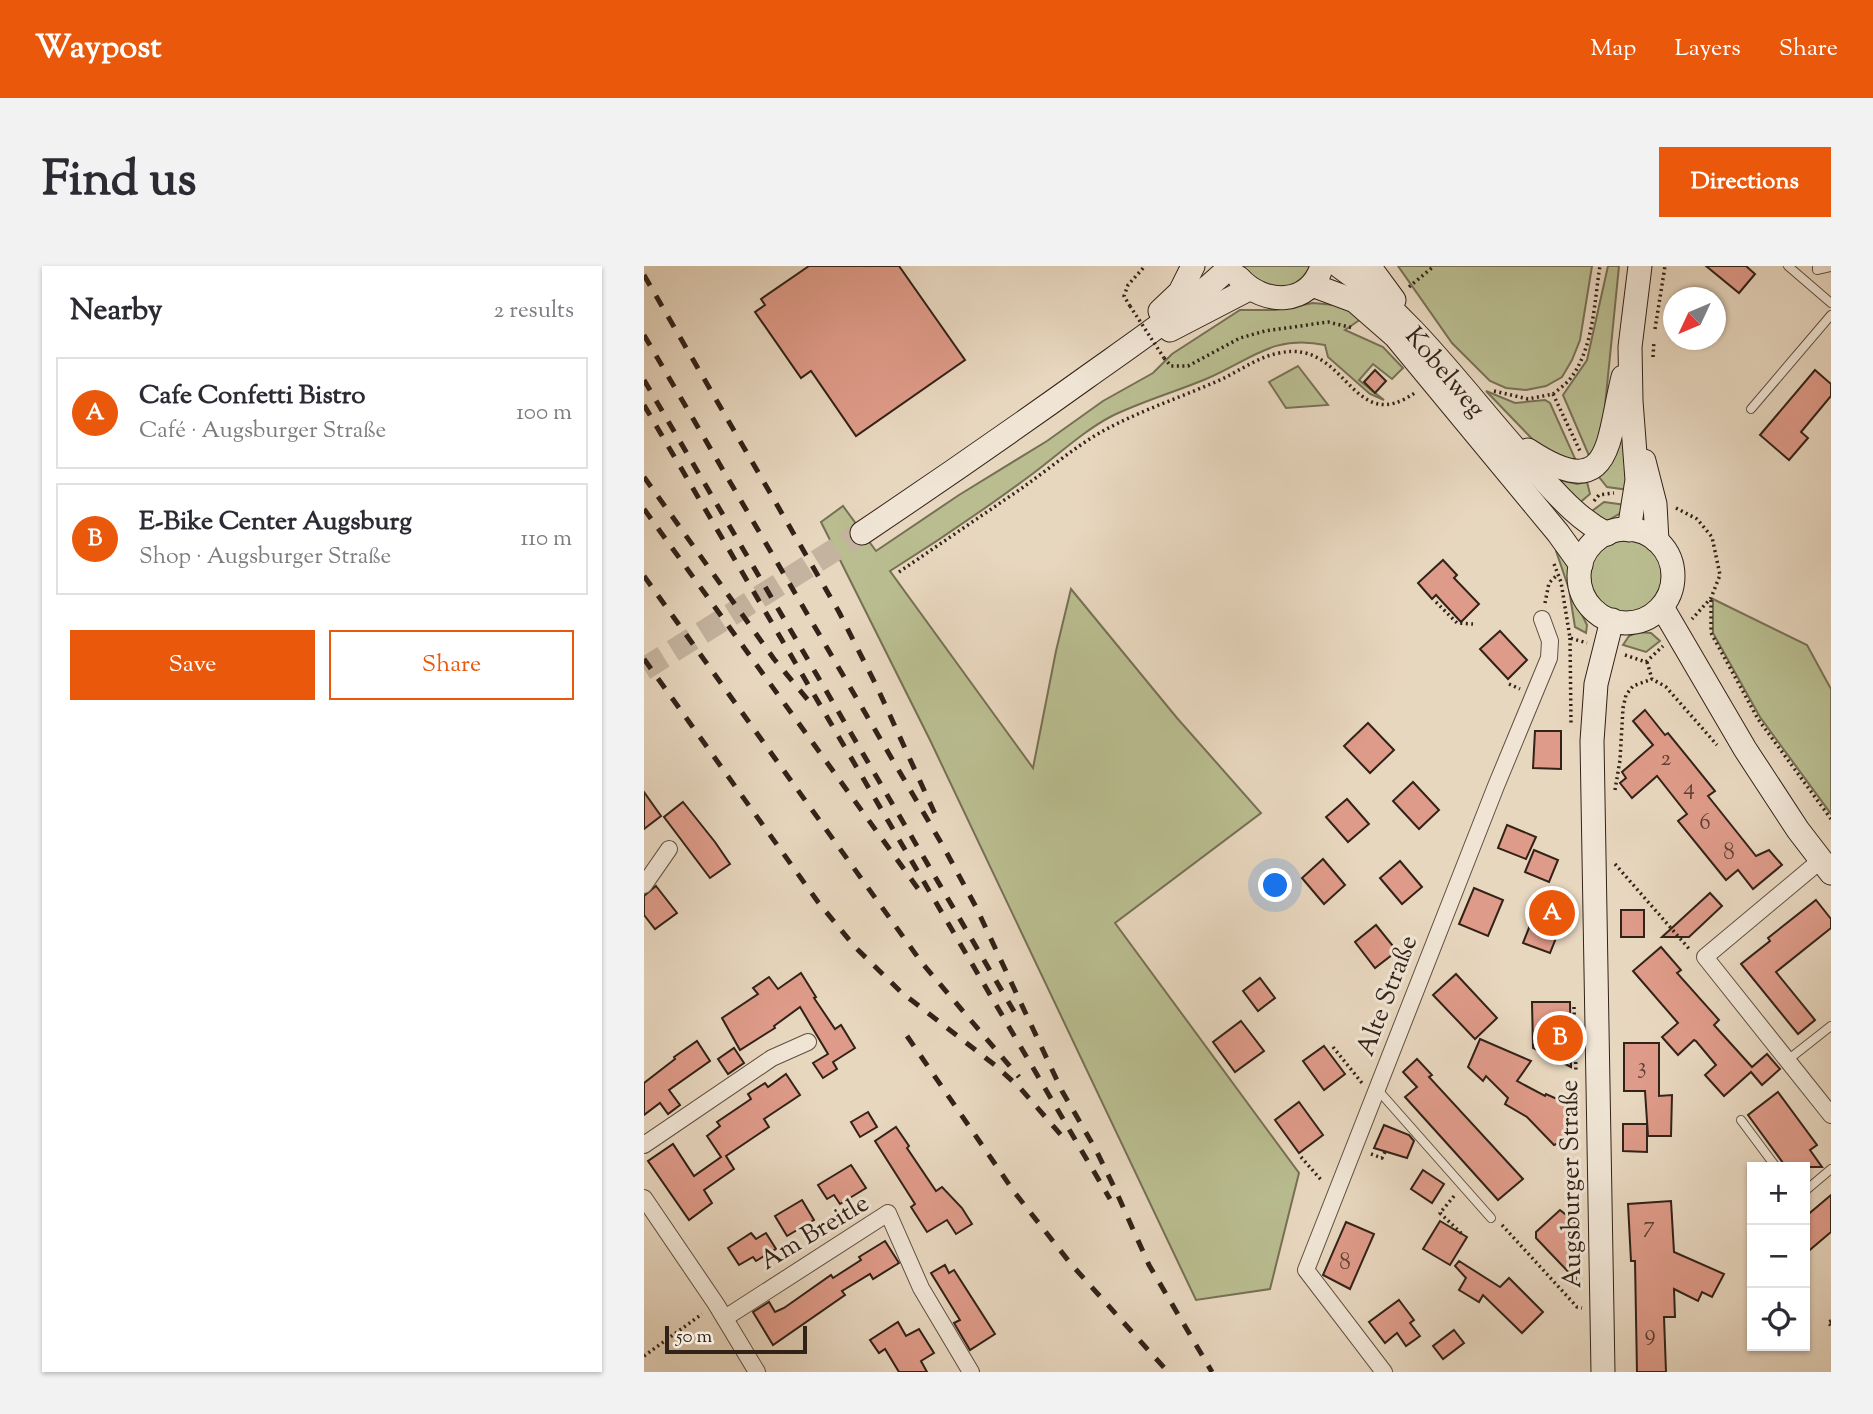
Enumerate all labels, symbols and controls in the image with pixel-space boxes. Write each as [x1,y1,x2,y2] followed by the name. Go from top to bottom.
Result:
[35,25,162,73] text: Waypost
[1590,32,1636,66] text: Map
[1674,32,1741,66] text: Layers
[1779,32,1838,66] text: Share
[42,147,196,217] text: Find us
[1659,147,1831,217] button: Directions
[1663,287,1726,350] north arrow
[70,290,162,333] text: Nearby
[494,295,574,328] text: 2 results
[1395,320,1493,426] street label: Kobelweg
[139,378,366,415] text: Cafe Confetti Bistro
[86,397,104,430] text: A
[516,397,572,430] text: 100 m
[139,415,386,448] text: Café · Augsburger Straße
[139,504,412,541] text: E-Bike Center Augsburg
[88,523,102,556] text: B
[521,523,572,556] text: 110 m
[139,541,391,574] text: Shop · Augsburger Straße
[70,630,315,700] button: Save
[329,630,574,700] button: Share
[1661,743,1672,776] house number: 2
[1683,772,1695,805] house number: 4
[1699,807,1711,840] house number: 6
[1723,837,1735,870] house number: 8
[1258,868,1292,902] your location
[1529,887,1575,939] pin: A
[1348,930,1428,1062] street label: Alte Straße
[1537,1012,1583,1064] pin: B
[1637,1051,1647,1084] house number: 3
[1552,1079,1592,1289] street label: Augsburger Straße
[1747,1162,1810,1351] map controls
[1747,1162,1810,1225] button: +
[753,1186,877,1280] street label: Am Breitle
[1643,1210,1655,1243] house number: 7
[1747,1225,1810,1288] button: −
[1339,1247,1351,1280] house number: 8
[1747,1288,1810,1351] button: locate
[1644,1318,1656,1351] house number: 9
[665,1323,807,1355] scale bar
[676,1324,712,1351] text: 50 m

